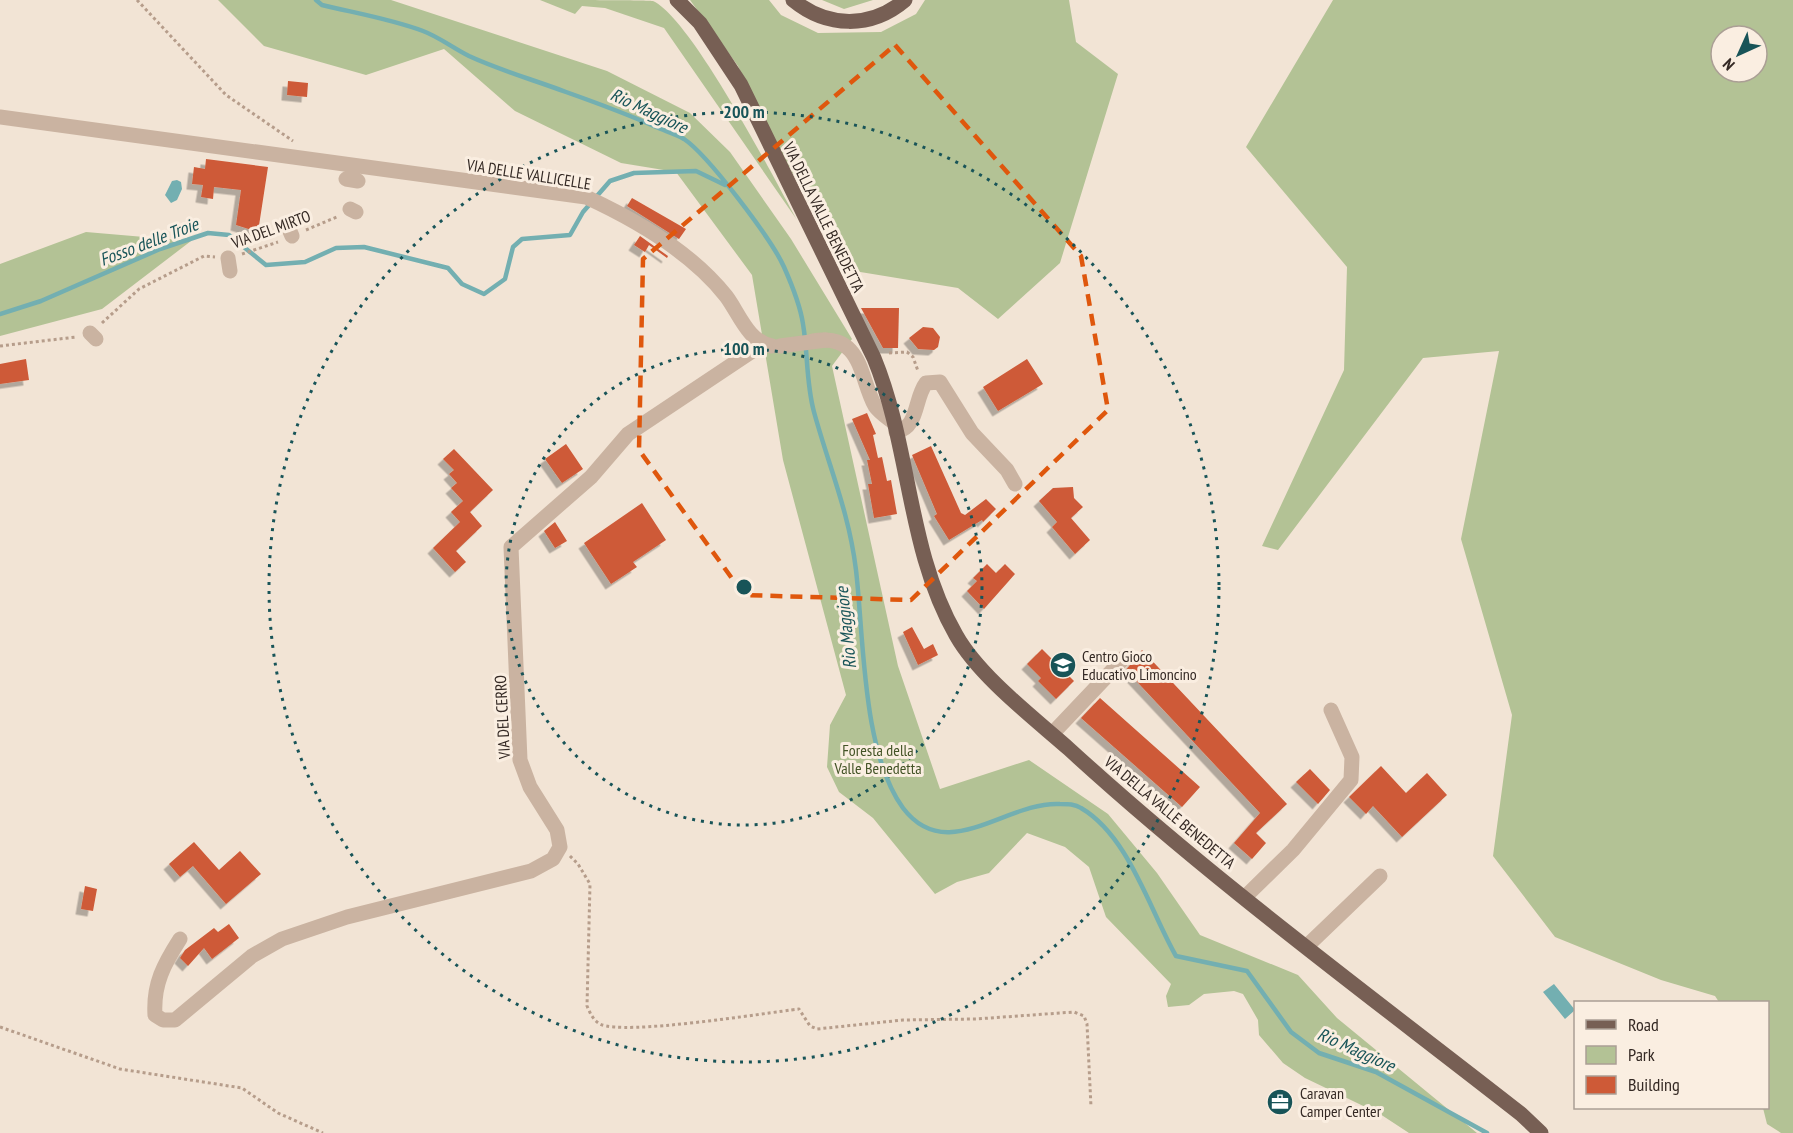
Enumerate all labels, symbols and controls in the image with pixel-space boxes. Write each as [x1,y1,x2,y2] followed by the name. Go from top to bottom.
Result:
[1709,24,1769,84] north arrow
[1718,54,1739,75] text: N
[607,83,693,139] water label: Rio Maggiore
[723,100,765,123] text: 200 m
[778,138,869,296] street label: VIA DELLA VALLE BENEDETTA
[464,154,593,194] street label: VIA DELLE VALLICELLE
[228,205,313,253] street label: VIA DEL MIRTO
[96,212,203,271] water label: Fosso delle Troie
[723,337,765,360] text: 100 m
[734,577,754,597] centre of rings
[830,584,861,670] water label: Rio Maggiore
[1082,646,1197,684] place label: Centro Gioco Educativo Limoncino
[1048,650,1078,680] school or university icon: Centro Gioco Educativo Limoncino
[490,674,514,761] street label: VIA DEL CERRO
[833,740,922,778] park label: Foresta della Valle Benedetta
[1100,751,1240,873] street label: VIA DELLA VALLE BENEDETTA
[1574,1001,1769,1109] legend
[1628,1013,1659,1036] text: Road
[1314,1022,1400,1077] water label: Rio Maggiore
[1628,1043,1655,1066] text: Park
[1628,1073,1680,1096] text: Building
[1300,1083,1382,1121] place label: Caravan Camper Center
[1265,1087,1295,1117] office icon: Caravan Camper Center

